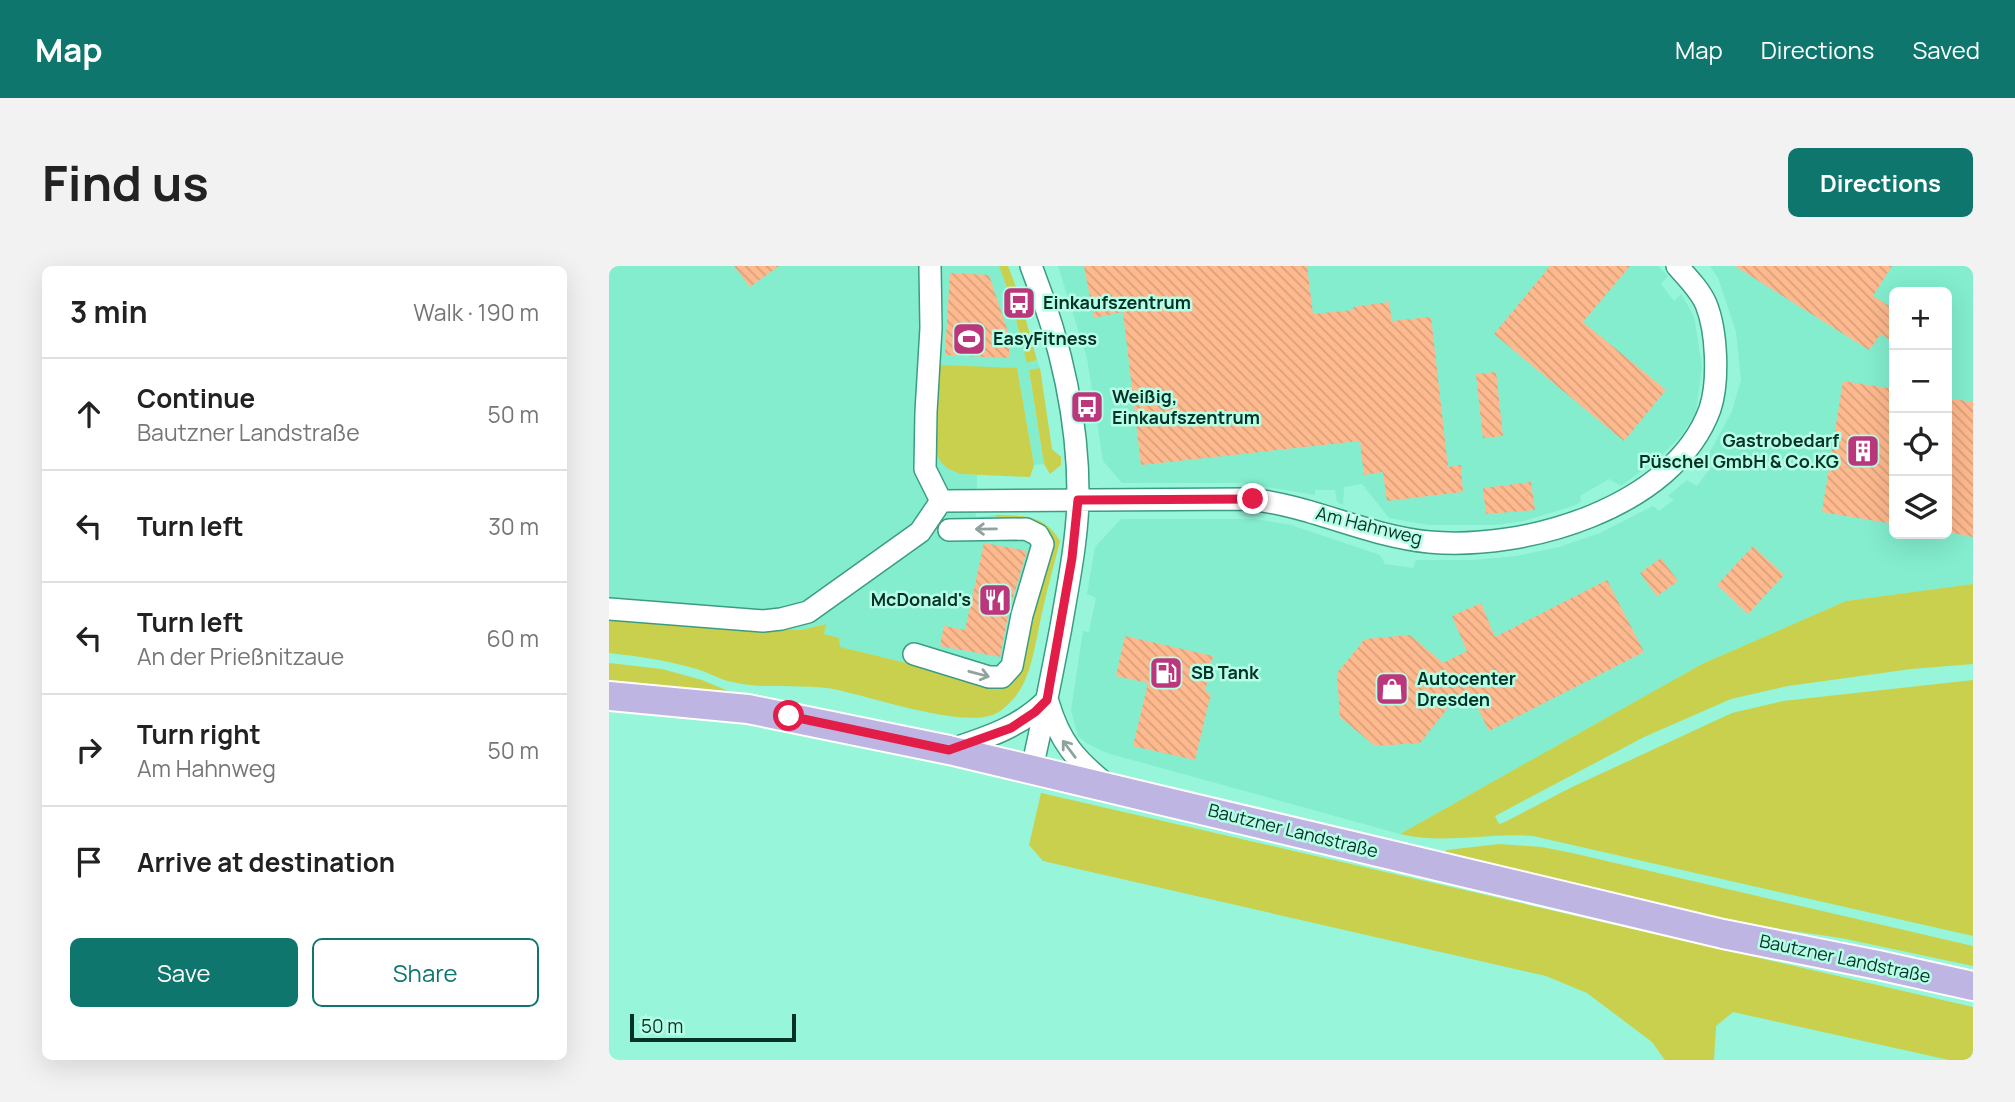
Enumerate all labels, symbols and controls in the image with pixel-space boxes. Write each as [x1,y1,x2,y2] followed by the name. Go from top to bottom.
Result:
[35,27,103,72] text: Map
[1675,33,1723,66] text: Map
[1761,33,1874,66] text: Directions
[1912,33,1980,66] text: Saved
[1788,148,1973,217] button: Directions
[42,149,209,216] text: Find us
[1000,284,1038,322] bus stop icon: Einkaufszentrum
[1889,287,1952,539] map controls
[1889,287,1952,350] button: +
[1043,290,1191,314] place label: Einkaufszentrum
[70,291,148,332] text: 3 min
[413,296,539,328] text: Walk · 190 m
[950,320,988,358] sports icon: EasyFitness
[993,326,1097,350] place label: EasyFitness
[1889,350,1952,413] button: −
[137,380,255,416] text: Continue
[1112,384,1260,429] place label: Weißig, Einkaufszentrum
[1068,388,1106,426] bus stop icon: Weißig, Einkaufszentrum
[70,395,108,433] icon: ahead
[488,398,539,430] text: 50 m
[1889,413,1952,476] button: locate
[137,416,360,448] text: Bautzner Landstraße
[1639,428,1839,473] place label: Gastrobedarf Püschel GmbH & Co.KG
[1844,432,1882,470] building icon: Gastrobedarf Püschel GmbH & Co.KG
[1889,476,1952,539] button: layers
[1237,483,1268,514] route end
[1314,500,1425,550] street label: Am Hahnweg
[70,507,108,545] icon: left
[137,508,244,544] text: Turn left
[488,510,539,542] text: 30 m
[975,522,998,536] one-way arrow
[976,581,1014,619] restaurant icon: McDonald's
[871,587,971,611] place label: McDonald's
[137,604,244,640] text: Turn left
[70,619,108,657] icon: left
[487,622,539,654] text: 60 m
[137,640,344,672] text: An der Prießnitzaue
[1147,654,1185,692] fuel station icon: SB Tank
[1191,660,1260,684] place label: SB Tank
[1417,666,1516,711] place label: Autocenter Dresden
[967,668,990,681] one-way arrow
[1373,670,1411,708] shop icon: Autocenter Dresden
[773,700,804,731] route start
[137,716,261,752] text: Turn right
[70,731,108,769] icon: right
[488,734,539,766] text: 50 m
[1062,740,1077,759] one-way arrow
[137,752,276,784] text: Am Hahnweg
[1206,797,1381,863] street label: Bautzner Landstraße
[70,843,108,881] icon: arrive
[137,844,395,880] text: Arrive at destination
[1757,928,1933,988] street label: Bautzner Landstraße
[70,938,298,1007] button: Save
[312,938,539,1007] button: Share
[630,1011,796,1043] scale bar
[641,1013,683,1039] text: 50 m

